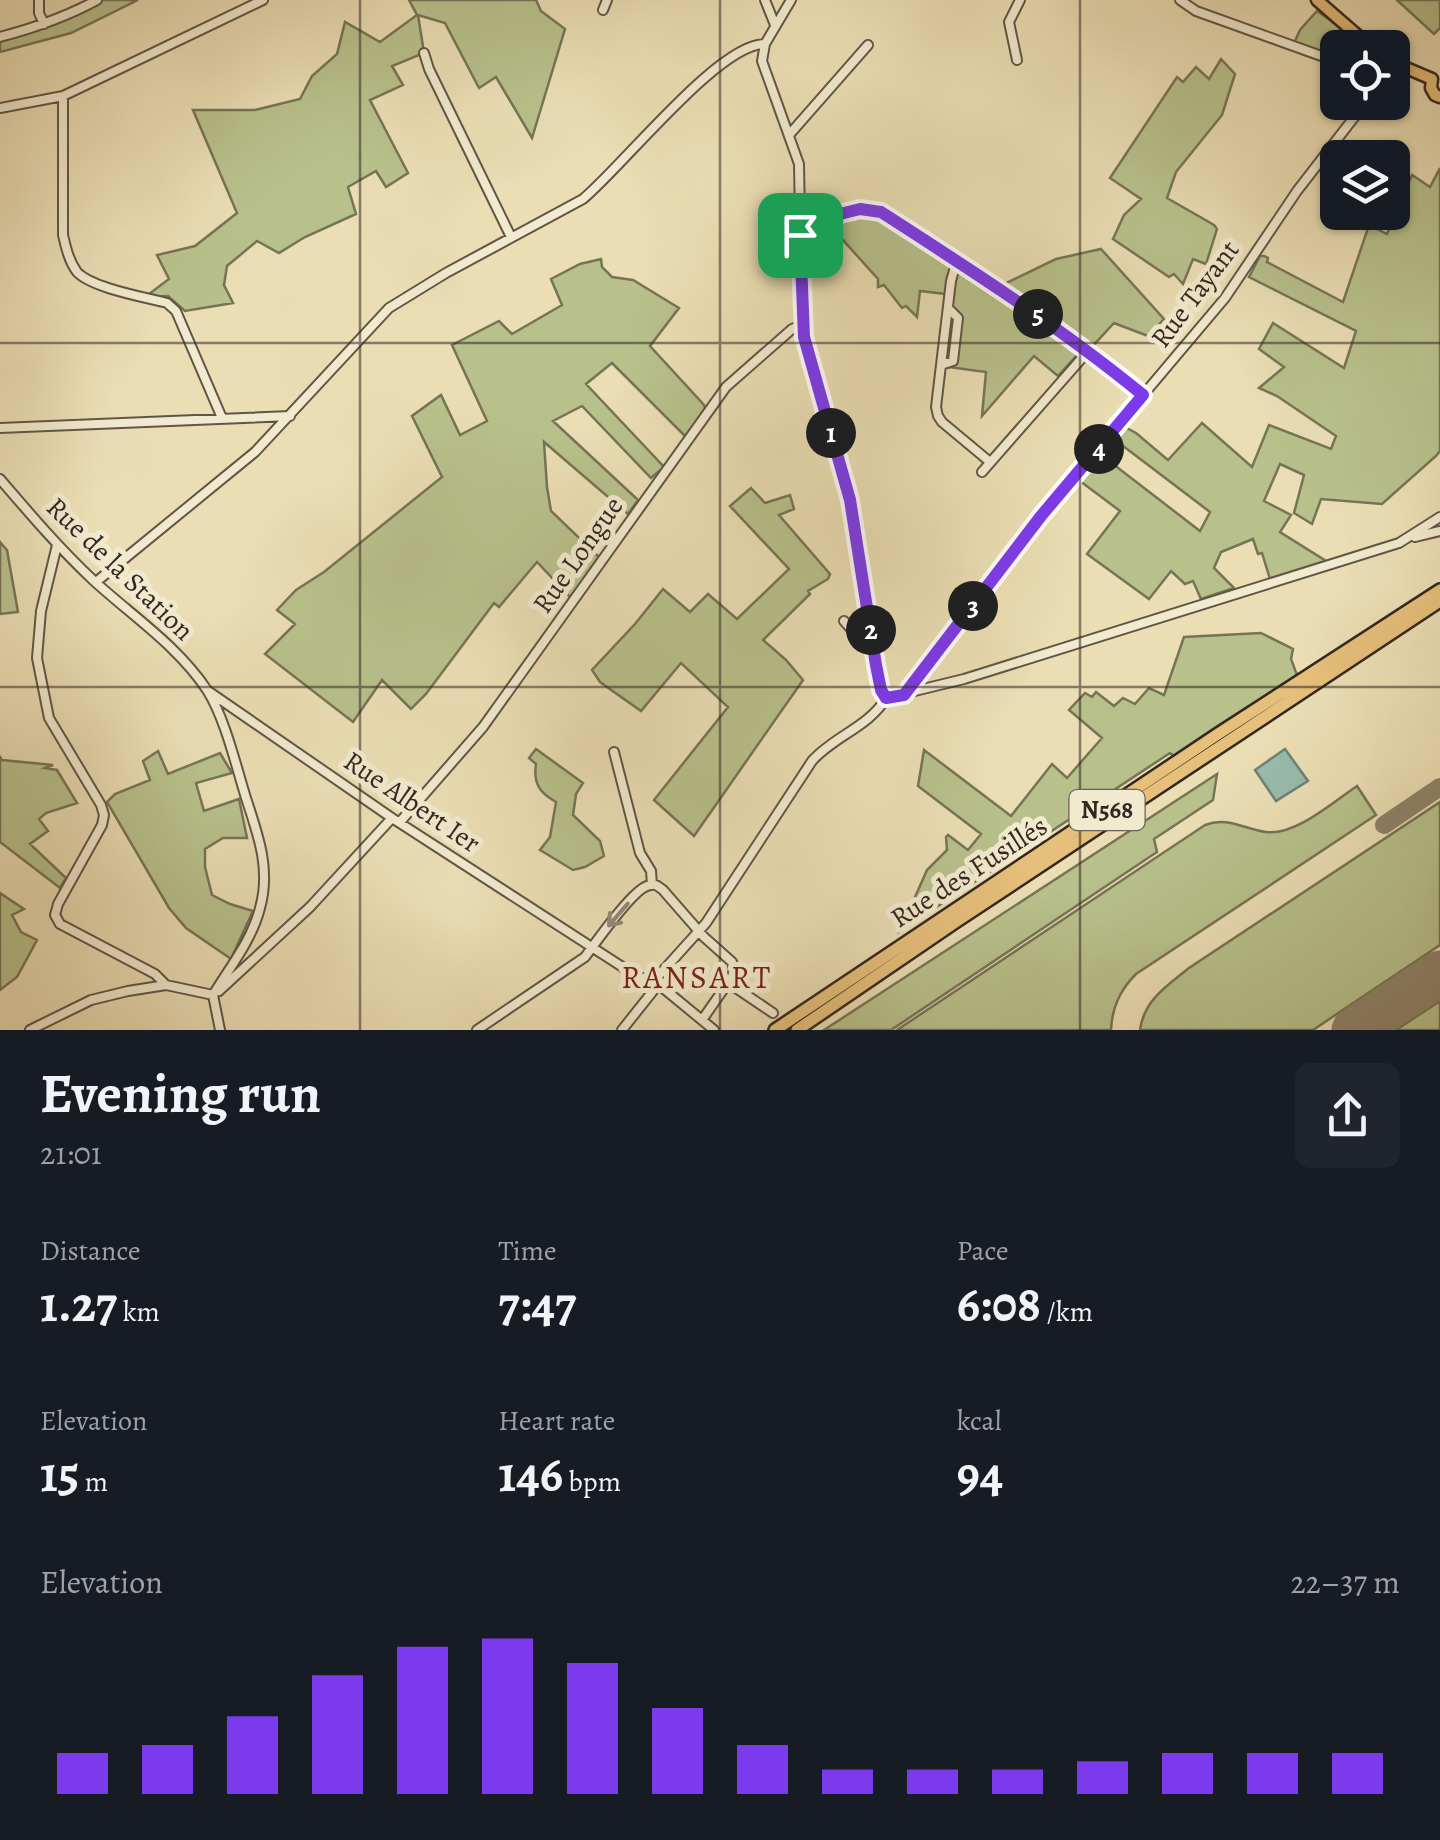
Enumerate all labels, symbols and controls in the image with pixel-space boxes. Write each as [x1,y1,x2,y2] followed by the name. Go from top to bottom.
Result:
[1320,30,1410,230] map controls
[1320,30,1410,120] button: locate
[1320,140,1410,230] button: layers
[758,193,843,278] pin
[773,208,828,263] icon: arrive
[1142,232,1248,356] street label: Rue Tayant
[1013,289,1063,339] pin: 5
[1032,295,1044,333] text: 5
[806,408,856,458] pin: 1
[826,414,836,452] text: 1
[1074,424,1124,474] pin: 4
[1092,430,1106,468] text: 4
[38,489,202,649] street label: Rue de la Station
[524,489,632,621] street label: Rue Longue
[948,581,998,631] pin: 3
[967,587,979,625] text: 3
[846,605,896,655] pin: 2
[864,611,878,649] text: 2
[336,742,488,862] street label: Rue Albert Ier
[1070,790,1144,830] road number: N568
[883,807,1055,937] street label: Rue des Fusillés
[607,902,630,927] one-way arrow
[621,955,773,999] district label: RANSART
[40,1056,321,1131] text: Evening run
[1295,1063,1400,1168] button: share
[40,1131,102,1175] text: 21:01
[40,1232,140,1270] text: Distance
[498,1232,557,1270] text: Time
[957,1232,1009,1270] text: Pace
[40,1270,117,1338] text: 1.27
[498,1270,576,1338] text: 7:47
[957,1270,1041,1338] text: 6:08
[117,1293,160,1331] text: km
[1041,1293,1093,1331] text: /km
[40,1402,147,1440] text: Elevation
[498,1402,615,1440] text: Heart rate
[957,1402,1002,1440] text: kcal
[40,1440,79,1508] text: 15
[498,1440,563,1508] text: 146
[957,1440,1003,1508] text: 94
[79,1463,108,1501] text: m
[563,1463,621,1501] text: bpm
[40,1560,163,1604] text: Elevation
[1290,1560,1400,1604] text: 22–37 m

